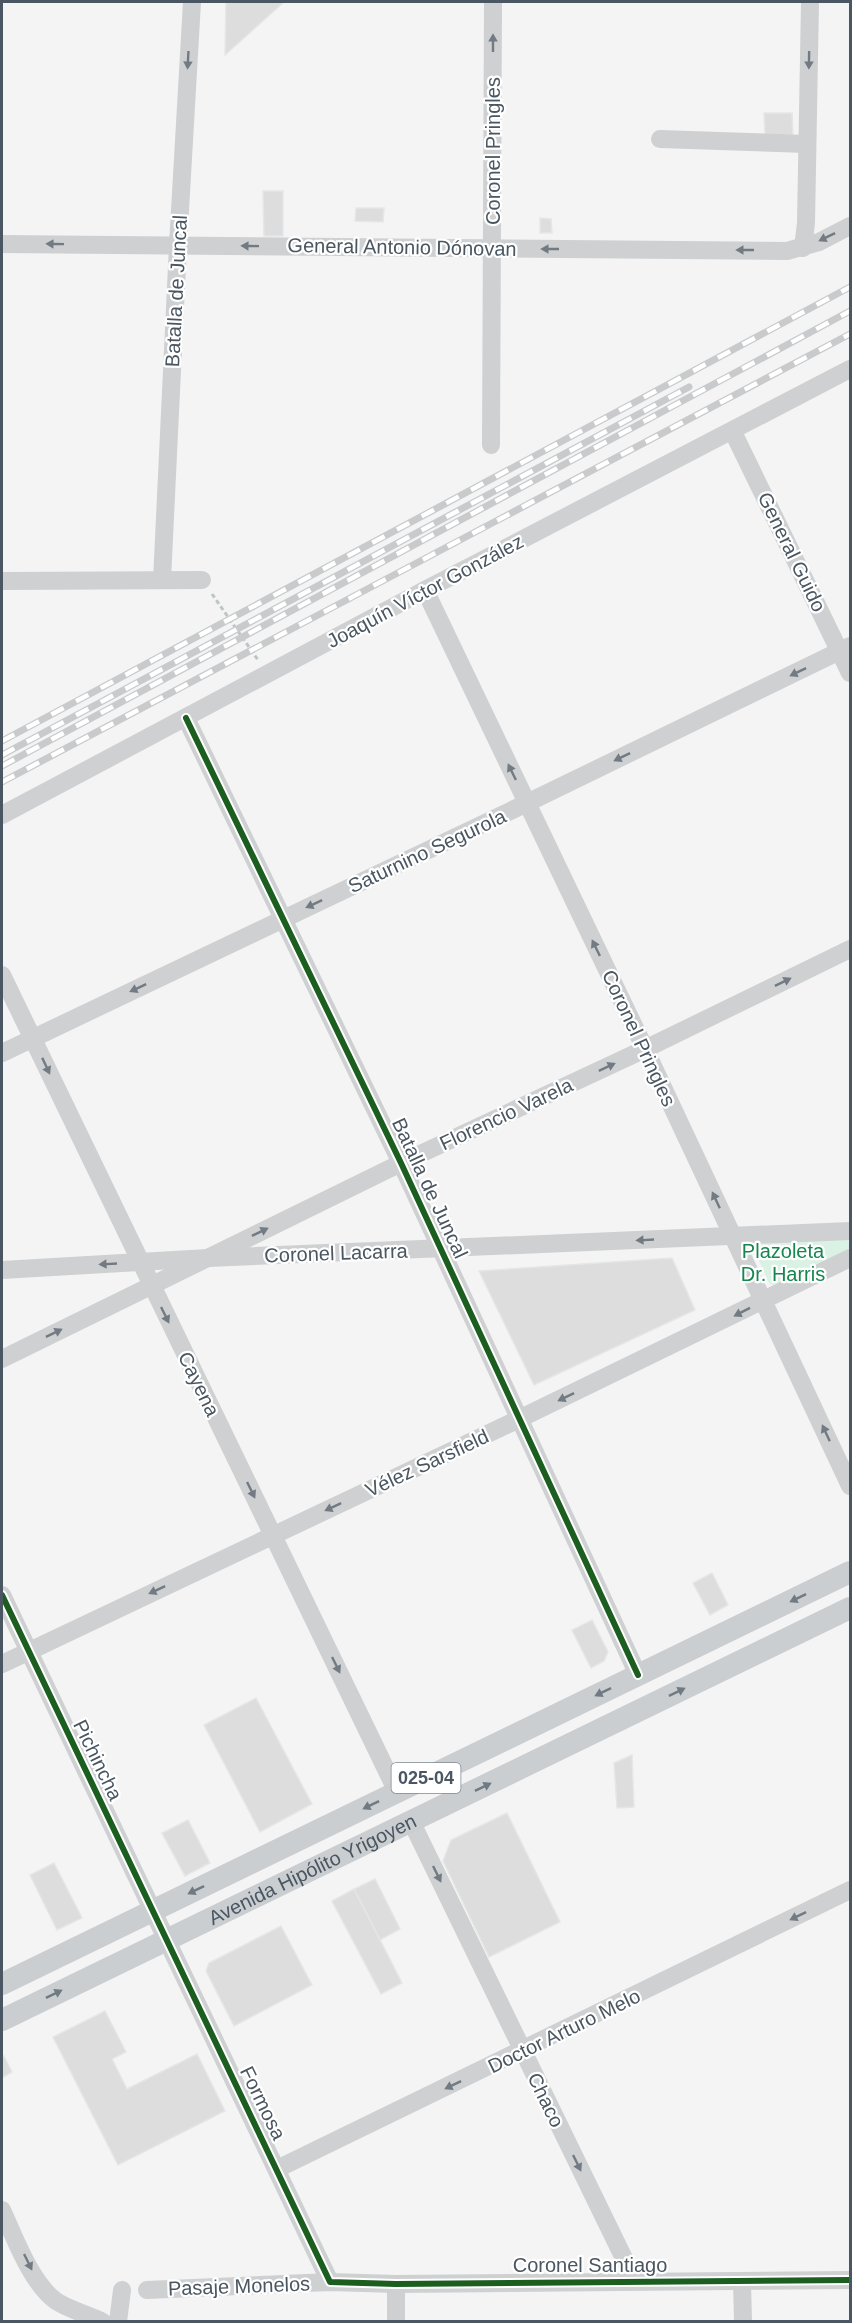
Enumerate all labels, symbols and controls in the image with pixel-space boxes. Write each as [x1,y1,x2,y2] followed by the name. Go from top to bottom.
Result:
[488,33,498,52] one-way arrow
[184,50,193,69] one-way arrow
[804,50,814,69] one-way arrow
[482,77,504,225] street label: Coronel Pringles
[161,214,191,368] street label: Batalla de Juncal
[818,232,836,242] one-way arrow
[287,234,517,260] street label: General Antonio Dónovan
[45,239,64,249] one-way arrow
[240,241,259,251] one-way arrow
[540,244,559,254] one-way arrow
[735,245,754,255] one-way arrow
[754,489,830,615] street label: General Guido
[323,530,527,652] street label: Joaquín Víctor González
[789,667,806,676] one-way arrow
[614,752,631,761] one-way arrow
[507,764,516,781] one-way arrow
[345,804,510,897] street label: Saturnino Segurola
[305,900,322,909] one-way arrow
[592,939,601,956] one-way arrow
[598,966,680,1110] street label: Coronel Pringles
[774,978,791,987] one-way arrow
[129,983,146,992] one-way arrow
[41,1057,50,1074] one-way arrow
[598,1062,615,1071] one-way arrow
[436,1073,577,1154] street label: Florencio Varela
[388,1114,472,1262] street label: Batalla de Juncal
[711,1192,720,1209] one-way arrow
[252,1228,269,1237] one-way arrow
[636,1235,655,1244] one-way arrow
[264,1239,409,1266] street label: Coronel Lacarra
[741,1240,825,1285] park label: Plazoleta Dr. Harris
[98,1260,117,1269] one-way arrow
[160,1307,169,1324] one-way arrow
[733,1307,750,1316] one-way arrow
[45,1329,63,1339] one-way arrow
[174,1348,224,1421] street label: Cayena
[558,1392,575,1401] one-way arrow
[362,1425,492,1501] street label: Vélez Sarsfield
[821,1425,830,1442] one-way arrow
[246,1482,256,1499] one-way arrow
[324,1503,341,1512] one-way arrow
[148,1586,165,1595] one-way arrow
[789,1593,806,1603] one-way arrow
[331,1657,341,1674] one-way arrow
[595,1687,612,1697] one-way arrow
[669,1688,686,1697] one-way arrow
[69,1716,127,1805] street label: Pichincha
[392,1763,460,1793] road number: 025-04
[474,1782,491,1791] one-way arrow
[363,1800,380,1809] one-way arrow
[205,1809,420,1929] street label: Avenida Hipólito Yrigoyen
[432,1866,441,1883] one-way arrow
[188,1886,205,1895] one-way arrow
[789,1910,807,1920] one-way arrow
[484,1985,644,2077] street label: Doctor Arturo Melo
[46,1989,63,1999] one-way arrow
[236,2063,291,2144] street label: Formosa
[523,2069,569,2131] street label: Chaco
[445,2080,462,2089] one-way arrow
[572,2154,582,2171] one-way arrow
[23,2254,32,2271] one-way arrow
[513,2254,667,2276] street label: Coronel Santiago
[168,2273,310,2299] street label: Pasaje Monelos

